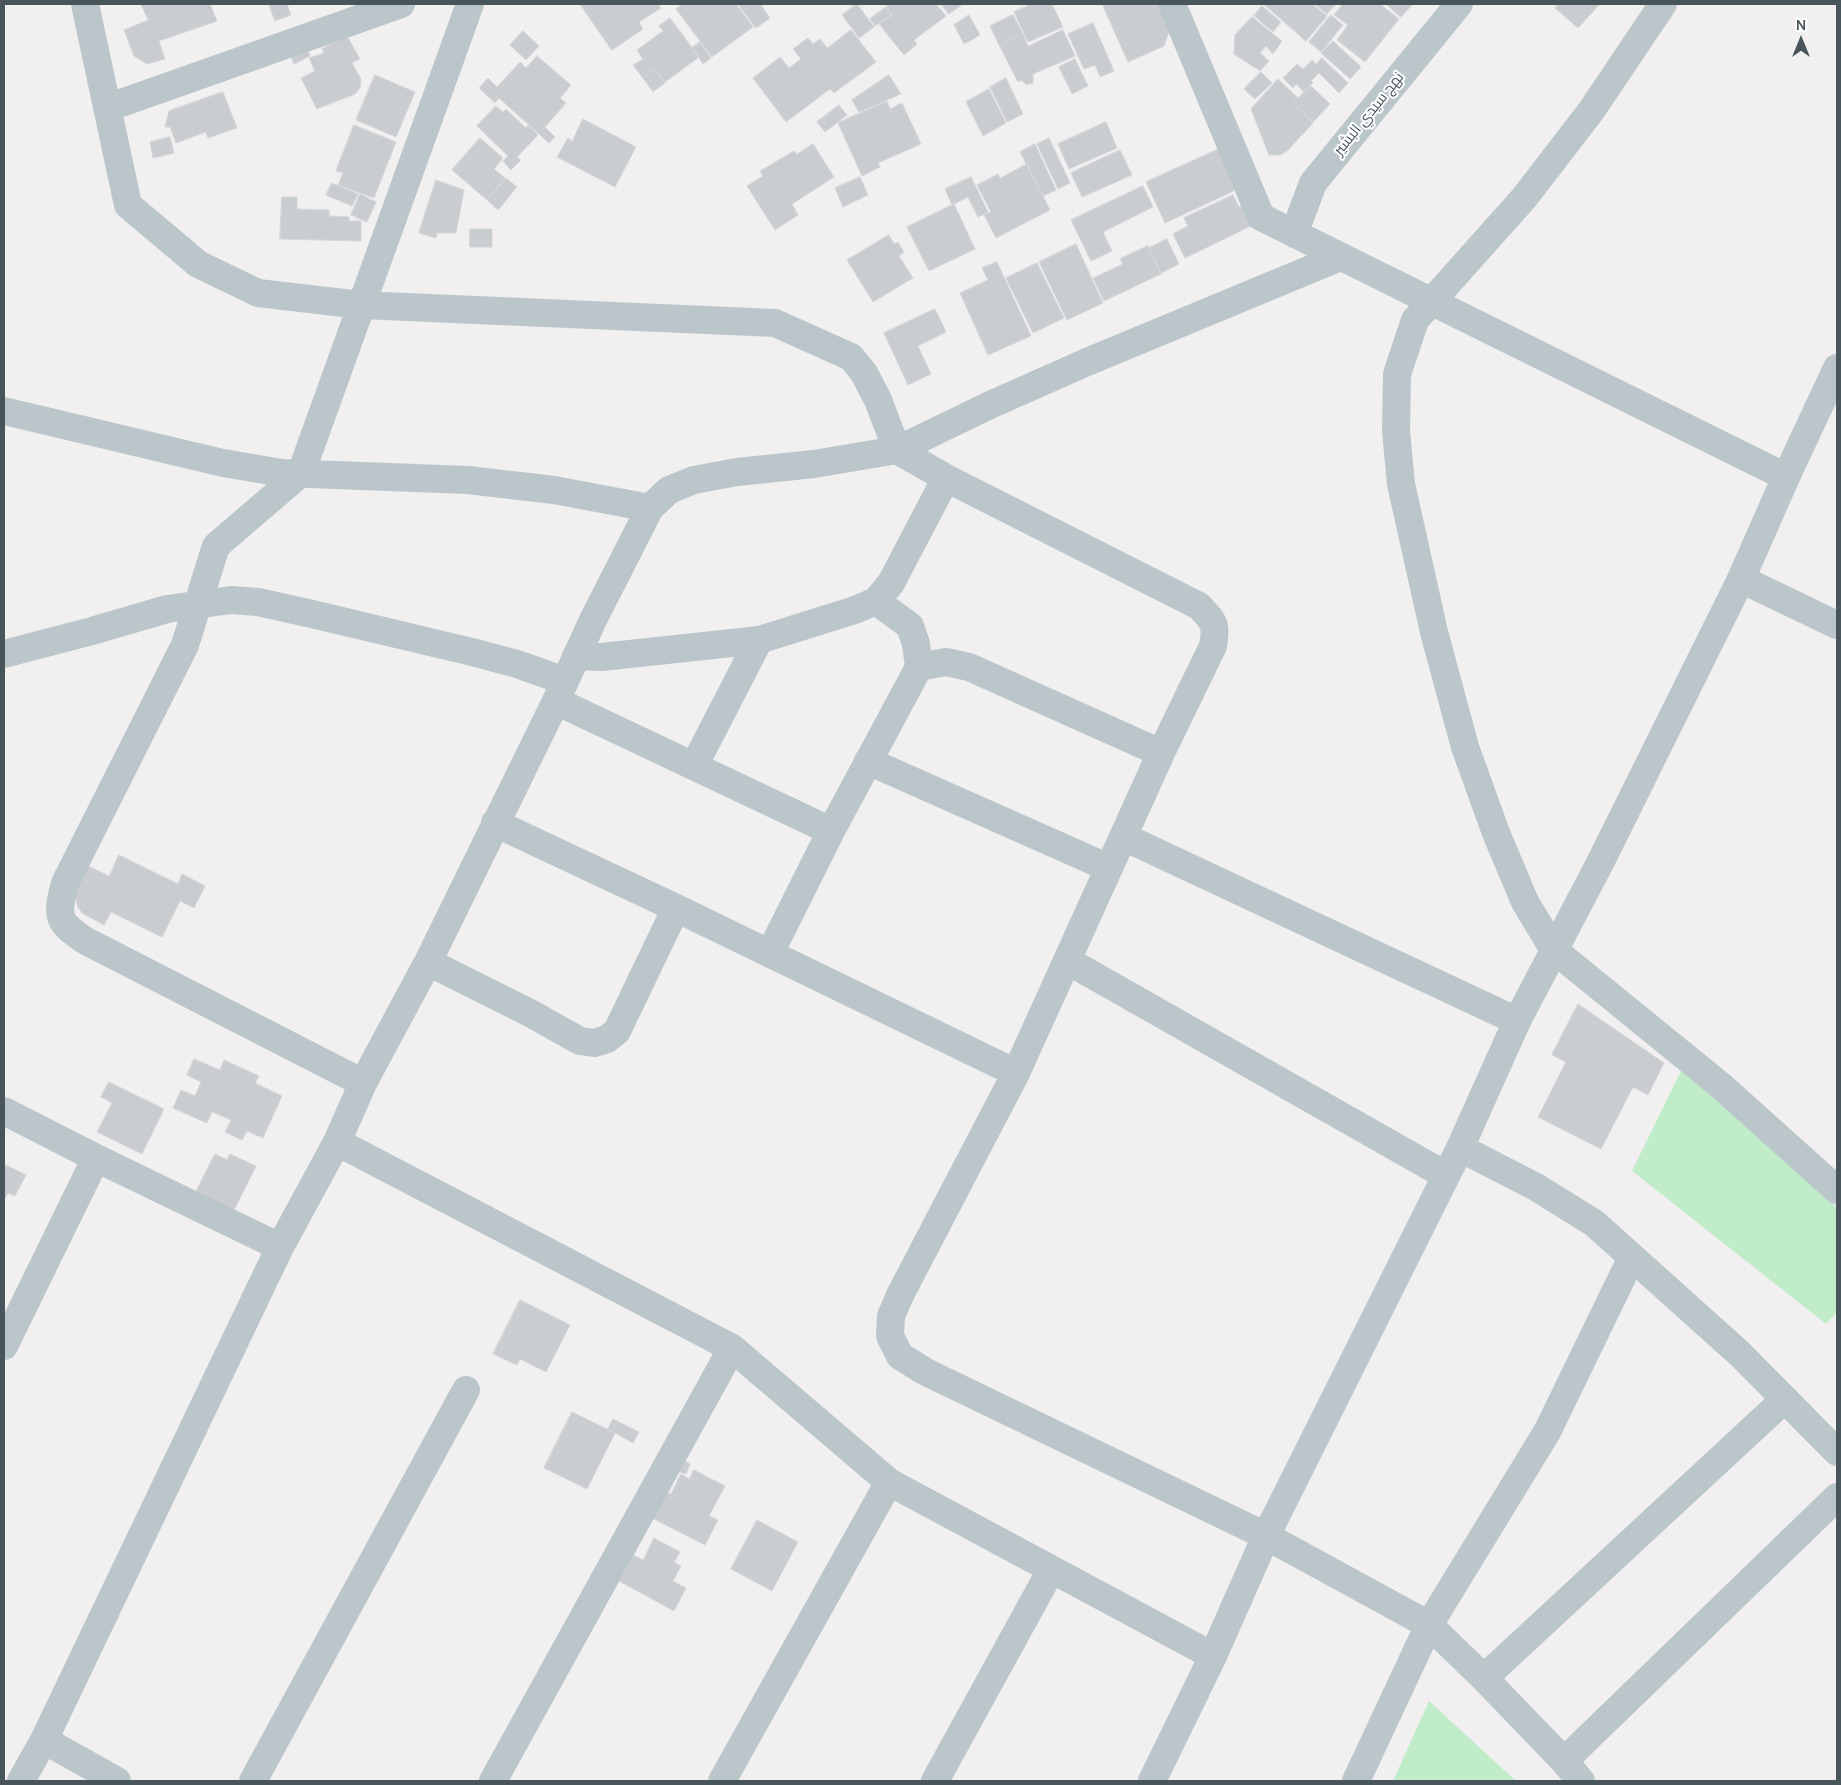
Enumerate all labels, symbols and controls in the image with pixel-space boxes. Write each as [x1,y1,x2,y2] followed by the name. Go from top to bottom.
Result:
[1776,15,1826,65] north arrow
[1796,15,1806,34] text: N
[1330,69,1408,159] street label: نهج سيدي البشير

